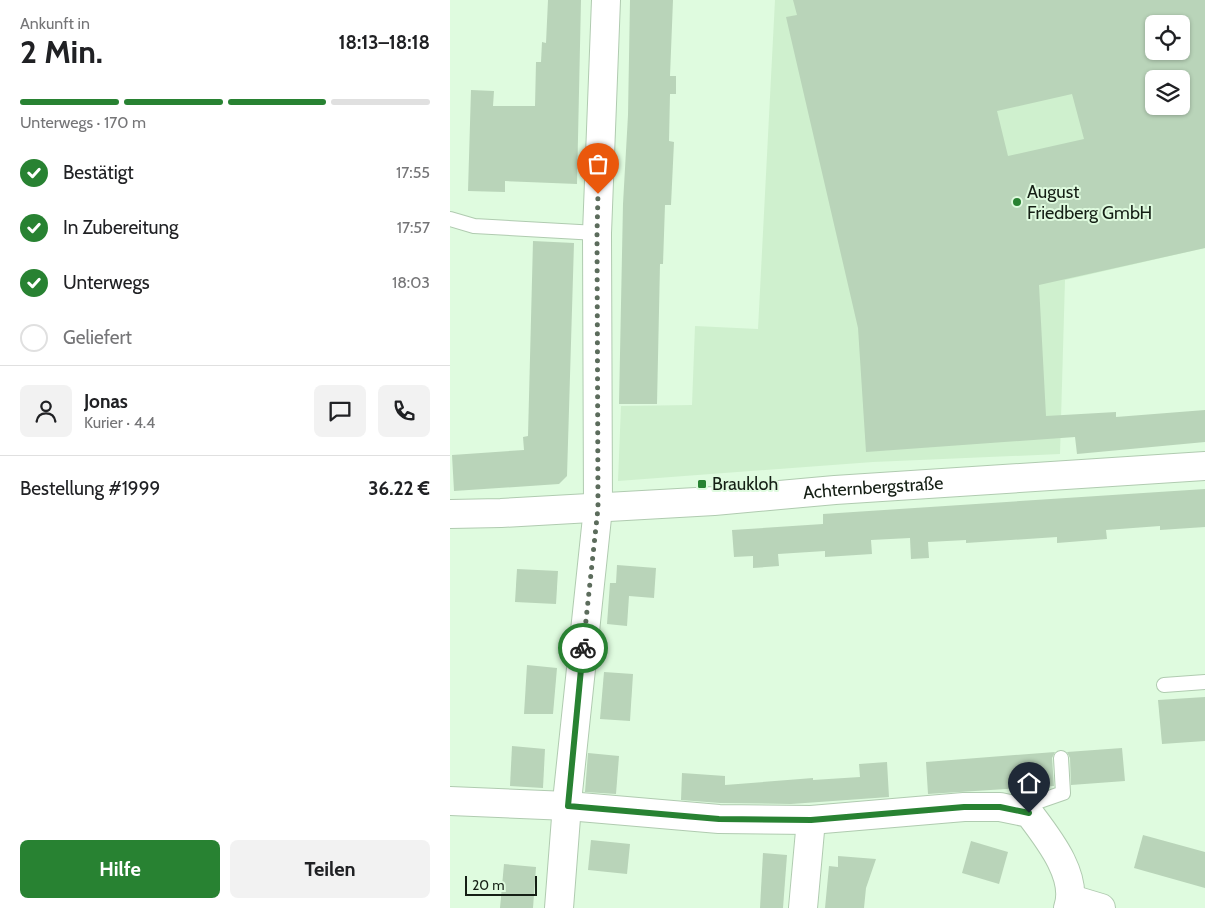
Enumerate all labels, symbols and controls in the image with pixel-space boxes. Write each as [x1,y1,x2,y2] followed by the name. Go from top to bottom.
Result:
[20,14,90,33] text: Ankunft in
[1145,15,1190,115] map controls
[1145,15,1190,60] button: locate
[339,31,430,54] text: 18:13–18:18
[20,32,103,71] text: 2 Min.
[1145,70,1190,115] button: layers
[20,113,146,132] text: Unterwegs · 170 m
[577,143,619,194] pin
[584,150,612,178] icon: bag
[20,159,48,187] icon: check
[63,161,134,184] text: Bestätigt
[396,163,430,182] text: 17:55
[1027,181,1152,224] place label: August Friedberg GmbH
[1011,196,1023,208] marker: August Friedberg GmbH
[20,214,48,242] icon: check
[63,216,179,239] text: In Zubereitung
[397,218,430,237] text: 17:57
[20,269,48,297] icon: check
[63,271,150,294] text: Unterwegs
[392,273,430,292] text: 18:03
[63,326,132,349] text: Geliefert
[20,385,72,437] button: person
[314,385,366,437] button: chat
[378,385,430,437] button: phone
[84,390,128,413] text: Jonas
[84,413,155,432] text: Kurier · 4.4
[802,472,944,504] street label: Achternbergstraße
[712,473,778,495] place label: Braukloh
[20,477,160,500] text: Bestellung #1999
[368,477,430,500] text: 36.22 €
[696,478,708,490] marker: Braukloh
[558,623,608,673] courier
[569,634,597,662] icon: bike
[1008,762,1050,813] pin
[1015,769,1043,797] icon: home
[20,840,220,898] button: Hilfe
[230,840,430,898] button: Teilen
[465,873,538,896] scale bar
[472,876,505,894] text: 20 m

